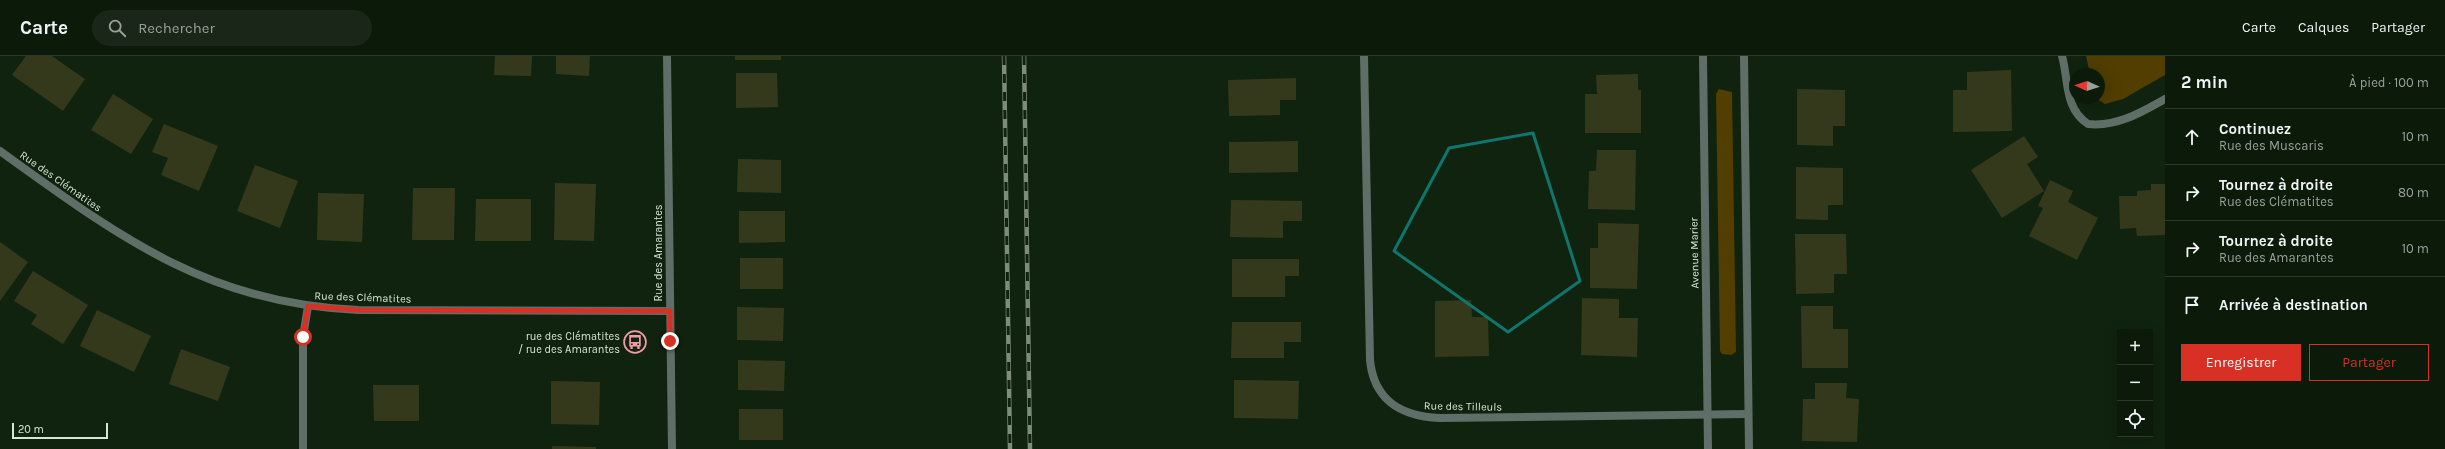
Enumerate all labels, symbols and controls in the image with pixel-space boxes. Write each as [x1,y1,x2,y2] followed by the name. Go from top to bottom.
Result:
[92,10,372,46] search box
[20,17,68,39] text: Carte
[106,17,128,39] icon: search
[138,19,215,37] text: Rechercher
[2242,19,2276,36] text: Carte
[2298,19,2349,36] text: Calques
[2371,19,2425,36] text: Partager
[2069,68,2105,104] north arrow
[2181,72,2228,92] text: 2 min
[2349,75,2429,90] text: À pied · 100 m
[2219,120,2291,138] text: Continuez
[2181,126,2203,148] icon: ahead
[2402,129,2429,144] text: 10 m
[2219,138,2324,153] text: Rue des Muscaris
[17,148,104,215] street label: Rue des Clématites
[2219,176,2333,194] text: Tournez à droite
[2181,182,2203,204] icon: right
[2398,185,2429,200] text: 80 m
[2219,194,2334,209] text: Rue des Clématites
[652,204,665,302] street label: Rue des Amarantes
[1687,217,1702,289] street label: Avenue Marier
[2219,232,2333,250] text: Tournez à droite
[2181,238,2203,260] icon: right
[2402,241,2429,256] text: 10 m
[2219,250,2334,265] text: Rue des Amarantes
[314,289,412,306] street label: Rue des Clématites
[2181,294,2203,316] icon: arrive
[2219,296,2368,314] text: Arrivée à destination
[294,328,312,346] route start
[622,329,648,355] bus stop icon: rue des Clématites / rue des Amarantes
[2117,329,2153,437] map controls
[2117,329,2153,365] button: +
[518,330,620,356] place label: rue des Clématites / rue des Amarantes
[661,332,679,350] route end
[2181,344,2301,381] button: Enregistrer
[2309,344,2429,381] button: Partager
[2117,365,2153,401] button: −
[1424,399,1502,414] street label: Rue des Tilleuls
[2117,401,2153,437] button: locate
[12,421,108,440] scale bar
[18,423,44,436] text: 20 m

